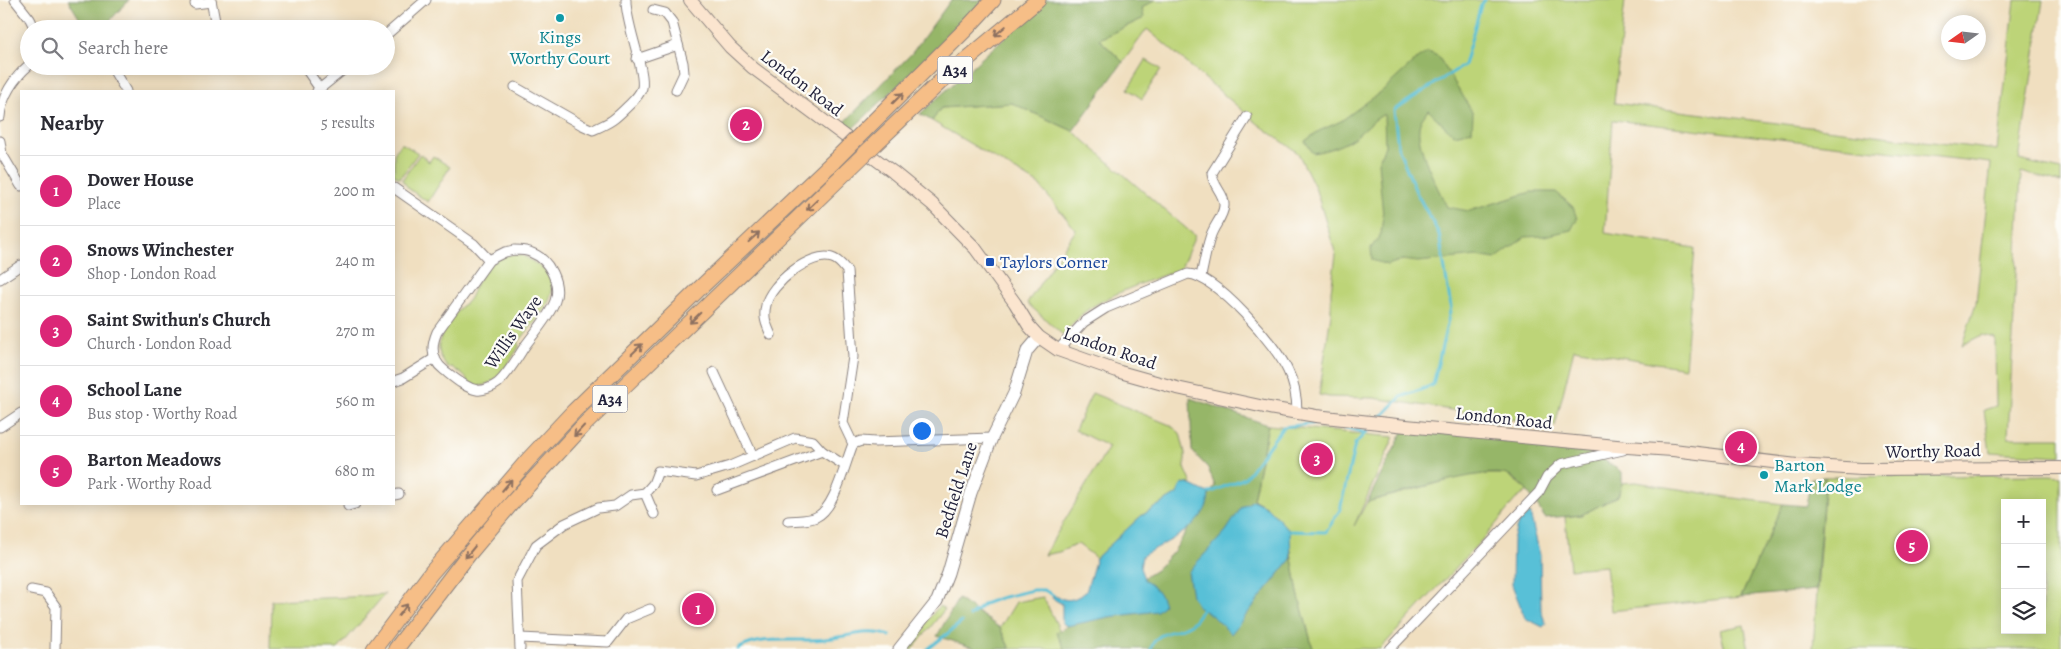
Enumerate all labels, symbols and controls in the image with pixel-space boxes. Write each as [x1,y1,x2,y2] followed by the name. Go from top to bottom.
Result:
[554,12,566,24] marker: Kings Worthy Court
[1941,15,1986,60] north arrow
[20,20,395,75] search box
[509,25,610,70] place label: Kings Worthy Court
[994,26,1007,37] one-way arrow
[38,34,66,62] icon: search
[78,35,168,61] text: Search here
[756,44,848,122] street label: London Road
[938,56,972,84] road number: A34
[892,92,904,104] one-way arrow
[730,106,762,144] pin: 2
[40,109,103,137] text: Nearby
[321,112,375,134] text: 5 results
[87,167,194,193] text: Dower House
[53,180,59,202] text: 1
[334,180,375,202] text: 200 m
[87,193,121,215] text: Place
[806,199,819,211] one-way arrow
[748,231,761,243] one-way arrow
[87,237,234,263] text: Snows Winchester
[52,250,60,272] text: 2
[335,250,375,272] text: 240 m
[1000,250,1108,274] place label: Taylors Corner
[984,256,996,268] marker: Taylors Corner
[87,263,216,285] text: Shop · London Road
[478,290,547,375] street label: Willis Waye
[87,307,271,333] text: Saint Swithun's Church
[690,311,702,323] one-way arrow
[53,320,59,342] text: 3
[336,320,375,342] text: 270 m
[1060,321,1160,375] street label: London Road
[87,333,232,355] text: Church · London Road
[631,344,643,356] one-way arrow
[87,377,182,403] text: School Lane
[592,386,628,412] road number: A34
[52,390,60,412] text: 4
[336,390,375,412] text: 560 m
[1454,401,1554,435] street label: London Road
[87,403,237,425] text: Bus stop · Worthy Road
[909,418,935,444] your location
[573,424,585,437] one-way arrow
[1725,428,1757,466] pin: 4
[1884,438,1981,464] street label: Worthy Road
[929,439,983,541] street label: Bedfield Lane
[1301,440,1333,478] pin: 3
[87,447,221,473] text: Barton Meadows
[1774,453,1862,498] place label: Barton Mark Lodge
[53,460,59,482] text: 5
[335,460,375,482] text: 680 m
[1758,469,1770,481] marker: Barton Mark Lodge
[87,473,211,495] text: Park · Worthy Road
[501,479,512,492] one-way arrow
[2001,499,2046,634] map controls
[2001,499,2046,544] button: +
[1896,527,1928,565] pin: 5
[2001,544,2046,589] button: −
[465,545,476,558] one-way arrow
[2001,589,2046,634] button: layers
[682,590,714,628] pin: 1
[398,603,408,617] one-way arrow

